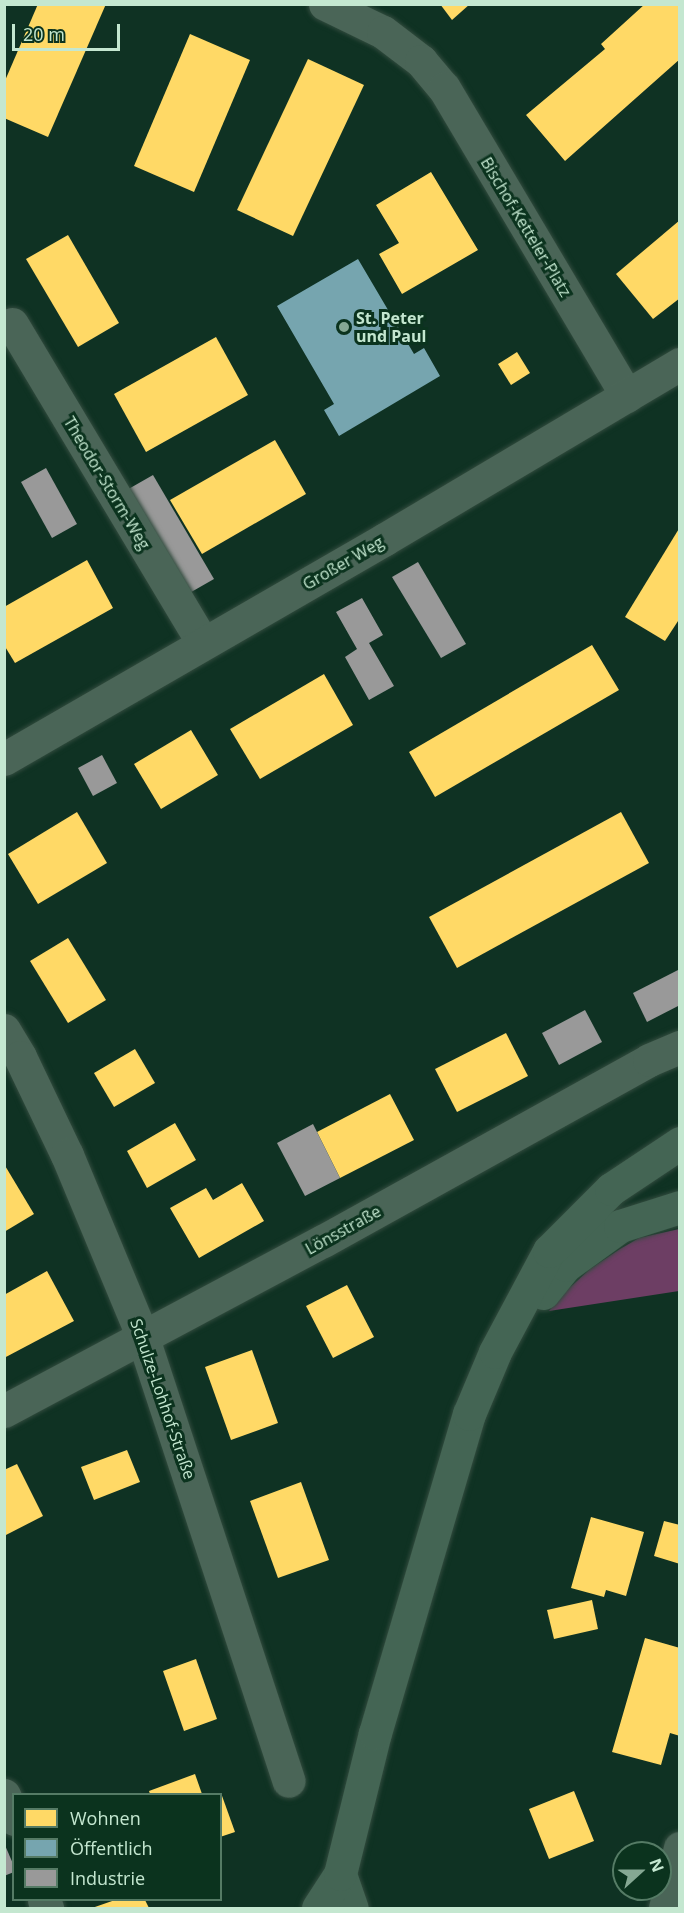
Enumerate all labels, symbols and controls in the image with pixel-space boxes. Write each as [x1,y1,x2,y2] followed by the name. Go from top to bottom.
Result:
[15,12,123,50] scale bar
[23,22,65,46] text: 20 m
[477,154,575,300] street label: Bischof-Ketteler-Platz
[356,308,426,346] place label: St. Peter und Paul
[337,320,351,334] marker: St. Peter und Paul
[60,413,154,553] street label: Theodor-Storm-Weg
[299,532,387,594] street label: Großer Weg
[302,1201,384,1259] street label: Lönsstraße
[127,1316,199,1482] street label: Schulze-Lohhof-Straße
[12,1793,222,1901] legend
[70,1806,141,1830] text: Wohnen
[70,1836,152,1860] text: Öffentlich
[612,1841,672,1901] north arrow
[644,1855,670,1875] text: N
[70,1866,145,1890] text: Industrie

